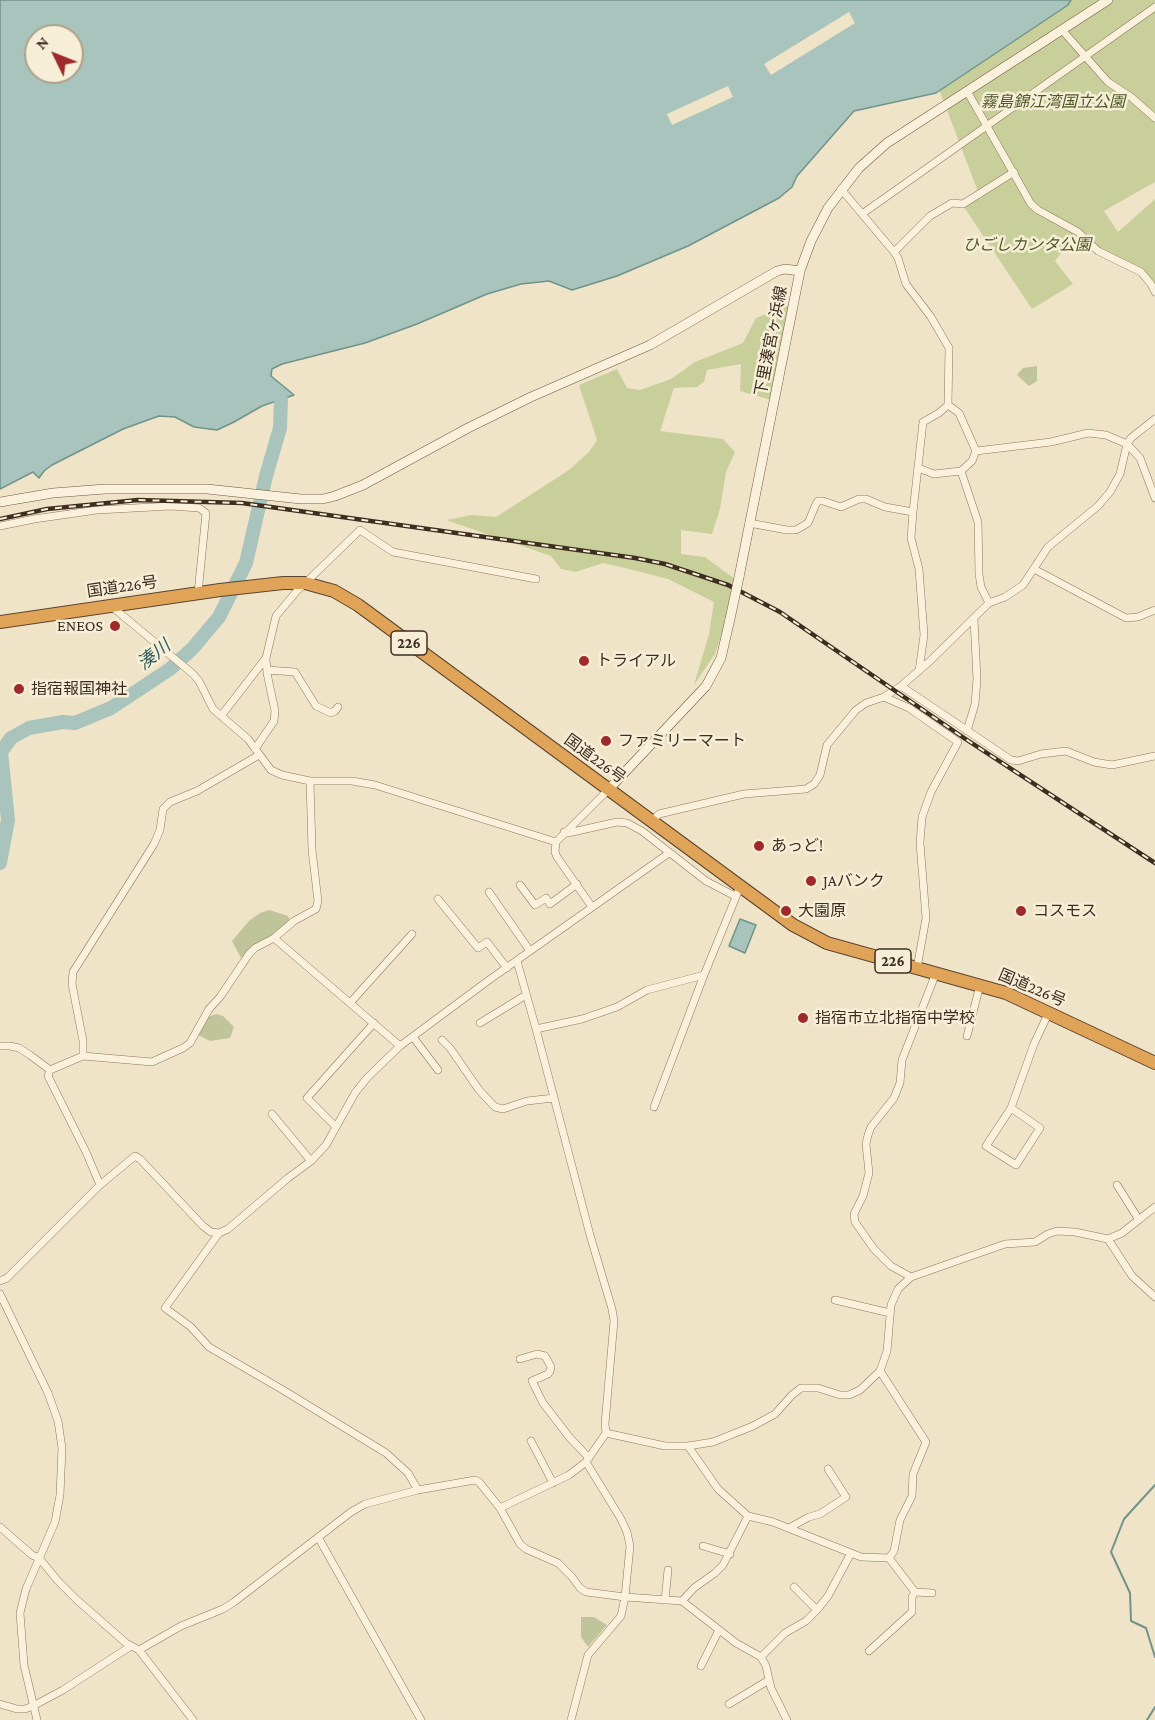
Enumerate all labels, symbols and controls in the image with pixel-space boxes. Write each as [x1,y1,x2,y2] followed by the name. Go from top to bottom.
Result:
[24,24,84,84] north arrow
[32,33,52,53] text: N
[981,92,1125,112] park label: 霧島錦江湾国立公園
[963,235,1091,255] park label: ひごしカンタ公園
[751,284,791,398] street label: 下里湊宮ヶ浜線
[85,573,159,601] street label: 国道226号
[57,616,103,636] place label: ENEOS
[108,619,122,633] marker: ENEOS
[391,631,427,655] road number: 226
[133,635,175,675] water label: 湊川
[596,651,676,671] place label: トライアル
[577,654,591,668] marker: トライアル
[31,679,127,699] place label: 指宿報国神社
[12,682,26,696] marker: 指宿報国神社
[561,730,629,788] street label: 国道226号
[618,731,746,751] place label: ファミリーマート
[599,734,613,748] marker: ファミリーマート
[771,836,823,856] place label: あっど!
[752,839,766,853] marker: あっど!
[823,871,885,891] place label: JAバンク
[804,874,818,888] marker: JAバンク
[798,901,846,921] place label: 大園原
[1033,901,1097,921] place label: コスモス
[779,904,793,918] marker: 大園原
[1014,904,1028,918] marker: コスモス
[875,949,911,973] road number: 226
[995,965,1069,1011] street label: 国道226号
[815,1008,975,1028] place label: 指宿市立北指宿中学校
[796,1011,810,1025] marker: 指宿市立北指宿中学校

